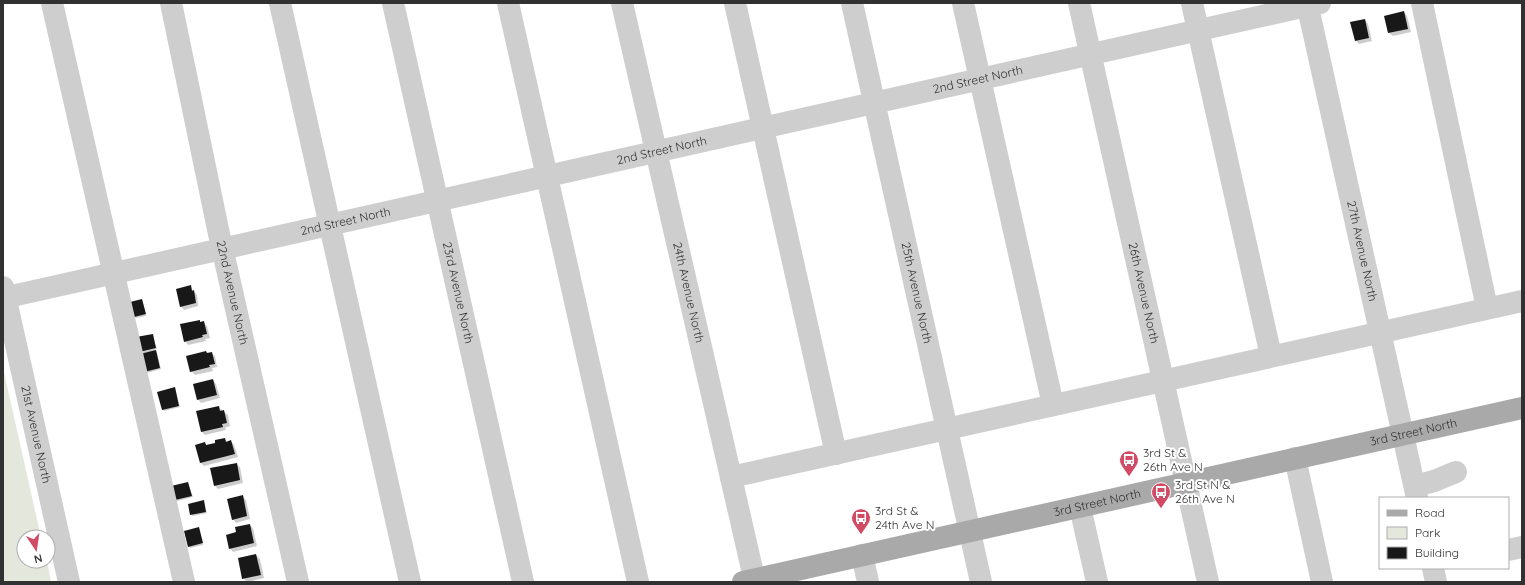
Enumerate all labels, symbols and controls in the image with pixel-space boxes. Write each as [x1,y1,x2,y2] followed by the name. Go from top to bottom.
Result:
[931,62,1024,97] street label: 2nd Street North
[615,133,708,167] street label: 2nd Street North
[1344,199,1381,303] street label: 27th Avenue North
[299,203,392,238] street label: 2nd Street North
[214,239,252,346] street label: 22nd Avenue North
[440,240,477,345] street label: 23rd Avenue North
[670,241,708,344] street label: 24th Avenue North
[899,241,936,345] street label: 25th Avenue North
[1126,241,1163,345] street label: 26th Avenue North
[18,384,55,485] street label: 21st Avenue North
[1368,415,1458,449] street label: 3rd Street North
[1143,445,1203,474] place label: 3rd St & 26th Ave N
[1118,449,1140,477] bus stop icon: 3rd St & 26th Ave N
[1175,477,1235,506] place label: 3rd St N & 26th Ave N
[1150,481,1172,509] bus stop icon: 3rd St N & 26th Ave N
[1052,485,1142,519] street label: 3rd Street North
[1379,497,1509,569] legend
[875,503,934,532] place label: 3rd St & 24th Ave N
[1415,505,1445,520] text: Road
[850,507,872,535] bus stop icon: 3rd St & 24th Ave N
[1415,525,1440,540] text: Park
[16,529,56,569] north arrow
[1415,545,1459,560] text: Building
[33,551,44,566] text: N

